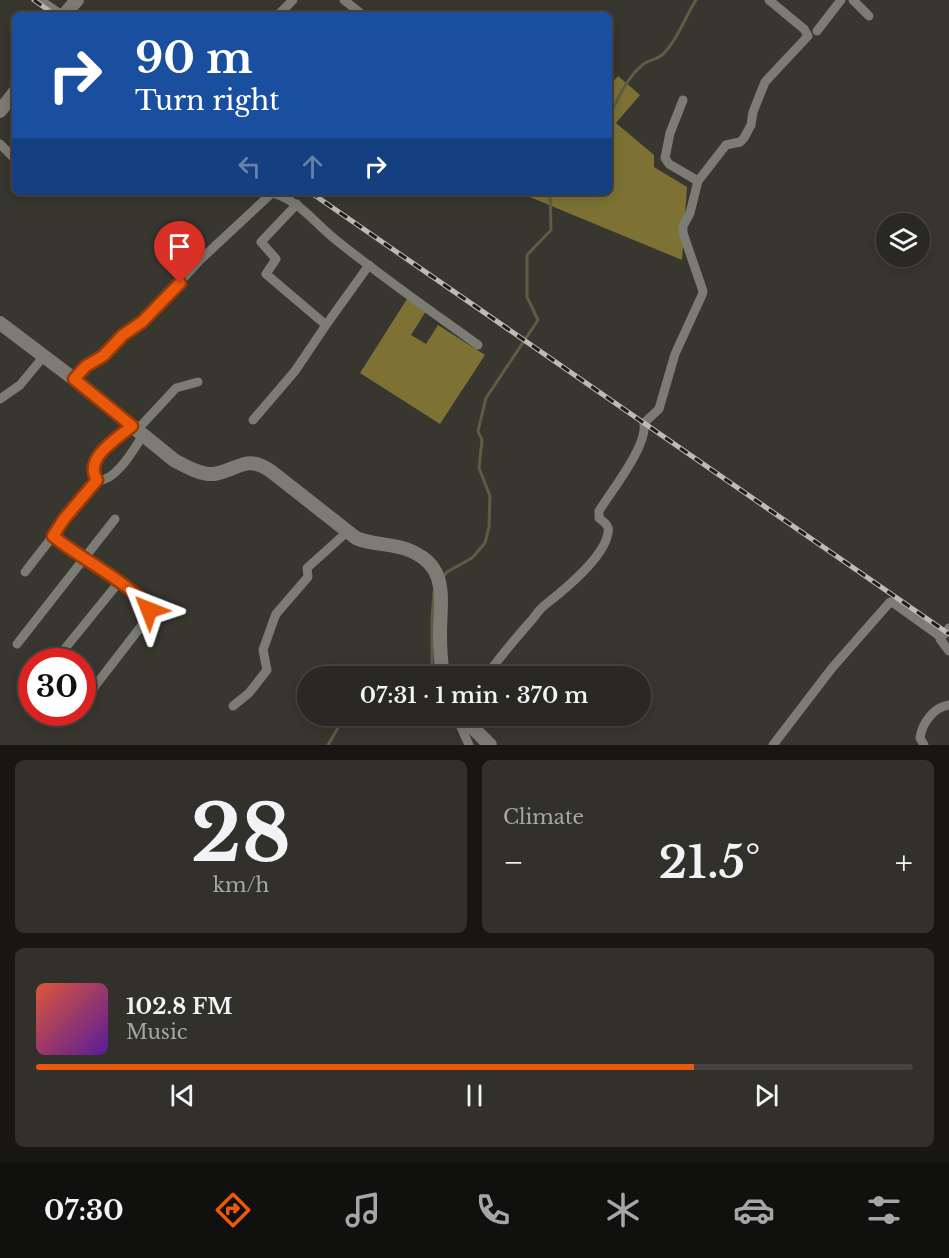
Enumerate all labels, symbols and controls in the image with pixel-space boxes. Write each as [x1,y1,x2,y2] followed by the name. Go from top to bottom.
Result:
[135,32,253,84] text: 90 m
[36,36,114,114] icon: right
[135,84,279,117] text: Turn right
[233,150,266,183] icon: left
[296,150,329,183] icon: ahead
[359,150,392,183] icon: right
[876,213,930,267] map controls
[876,213,930,267] button: layers
[154,221,205,283] pin
[163,230,196,263] icon: arrive
[117,578,181,642] position arrow
[18,648,96,726] speed limit sign: 30
[360,682,588,709] text: 07:31 · 1 min · 370 m
[191,785,291,882] text: 28
[503,805,584,829] text: Climate
[658,834,760,890] text: 21.5°
[503,842,524,883] text: −
[895,842,913,883] text: +
[213,873,269,897] text: km/h
[126,993,232,1020] text: 102.8 FM
[126,1020,187,1044] text: Music
[166,1079,199,1112] icon: previous
[458,1079,491,1112] icon: pause
[750,1079,783,1112] icon: next
[212,1189,254,1231] icon: directions
[342,1189,384,1231] icon: music
[472,1189,514,1231] icon: phone
[602,1189,644,1231] icon: climate
[733,1189,775,1231] icon: car
[863,1189,905,1231] icon: filters
[44,1194,124,1227] text: 07:30

